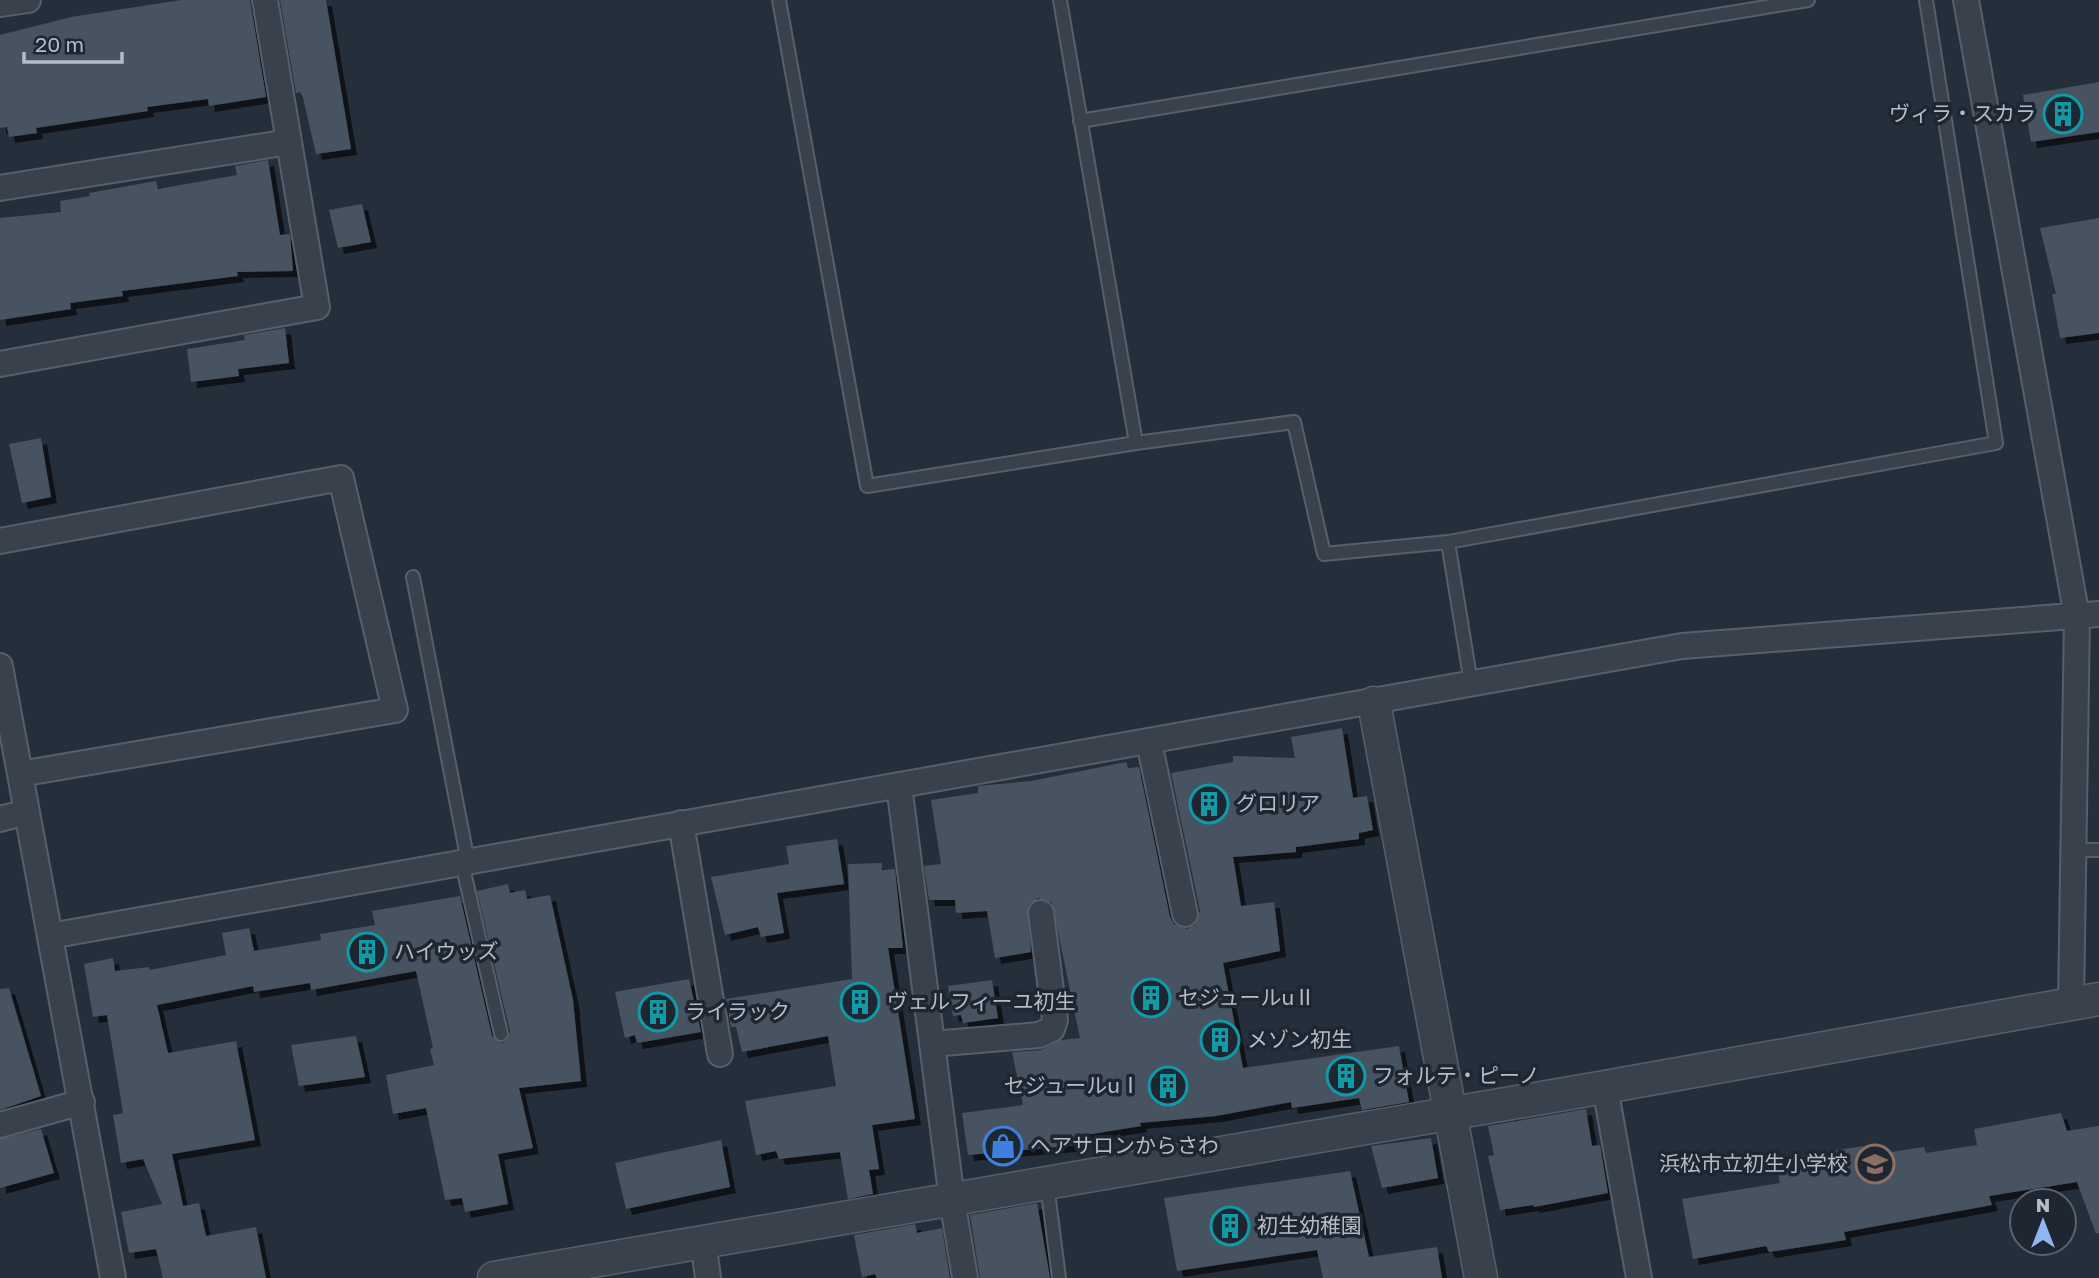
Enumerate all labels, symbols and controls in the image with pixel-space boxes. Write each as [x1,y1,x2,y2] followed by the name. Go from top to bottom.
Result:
[24,21,122,65] scale bar
[35,31,84,57] text: 20 m
[2042,93,2084,135] building icon: ヴィラ・スカラ
[1889,100,2036,126] place label: ヴィラ・スカラ
[1188,783,1230,825] building icon: グロリア
[1236,790,1320,816] place label: グロリア
[346,931,388,973] building icon: ハイウッズ
[394,938,499,964] place label: ハイウッズ
[1130,977,1172,1019] building icon: セジュールuⅡ
[839,981,881,1023] building icon: ヴェルフィーユ初生
[1178,984,1315,1010] place label: セジュールuⅡ
[887,988,1076,1014] place label: ヴェルフィーユ初生
[637,991,679,1033] building icon: ライラック
[685,998,790,1024] place label: ライラック
[1199,1019,1241,1061] building icon: メゾン初生
[1247,1026,1352,1052] place label: メゾン初生
[1325,1055,1367,1097] building icon: フォルテ・ピーノ
[1373,1062,1540,1088] place label: フォルテ・ピーノ
[1147,1065,1189,1107] building icon: セジュールuⅠ
[1004,1072,1141,1098] place label: セジュールuⅠ
[982,1125,1024,1167] shop icon: ヘアサロンからさわ
[1030,1132,1219,1158] place label: ヘアサロンからさわ
[1854,1143,1896,1185] school or university icon: 浜松市立初生小学校
[1659,1150,1848,1176] place label: 浜松市立初生小学校
[2008,1187,2078,1257] north arrow
[2036,1193,2050,1216] text: N
[1209,1205,1251,1247] building icon: 初生幼稚園
[1257,1212,1362,1238] place label: 初生幼稚園

